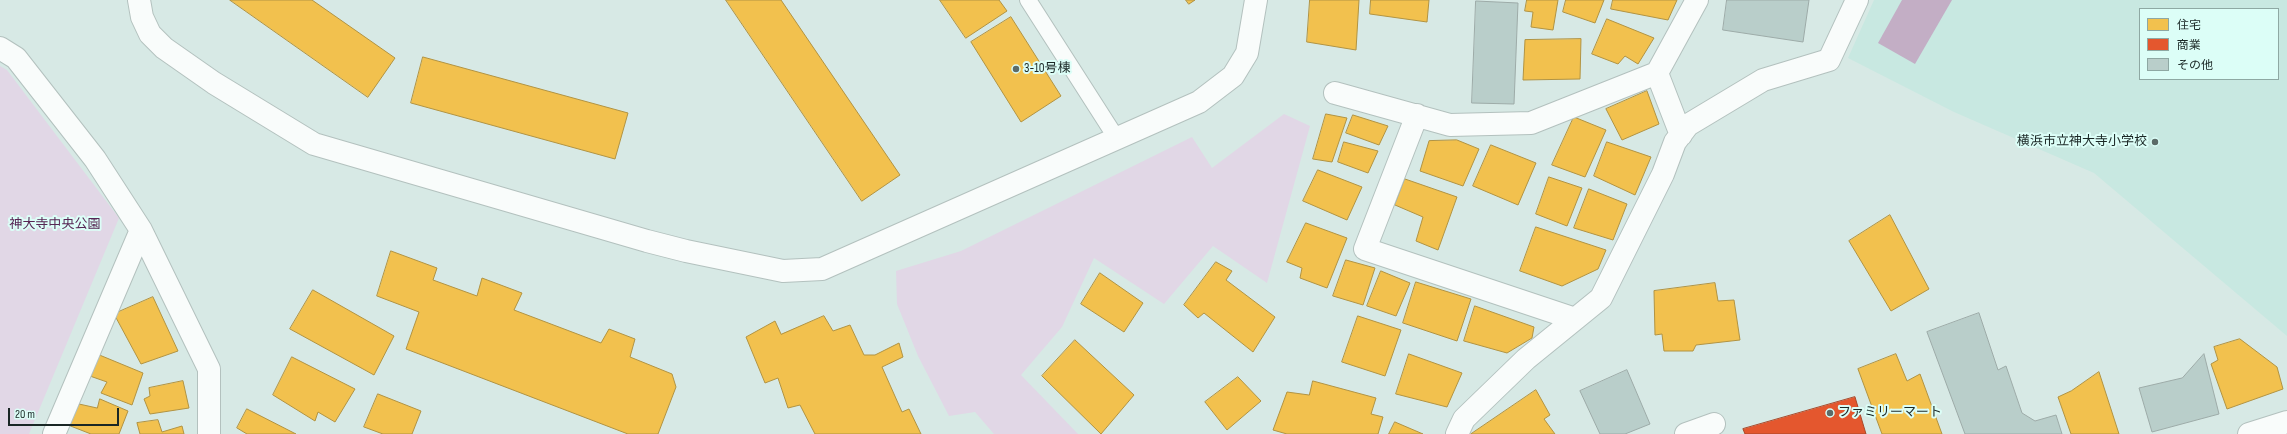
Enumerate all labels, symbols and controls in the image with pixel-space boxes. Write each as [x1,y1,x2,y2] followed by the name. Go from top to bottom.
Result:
[2139,8,2279,80] legend
[2177,18,2201,33] text: 住宅
[2177,38,2201,53] text: 商業
[2177,58,2213,73] text: その他
[1024,61,1071,77] place label: 3-10号棟
[1011,64,1021,74] marker: 3-10号棟
[2017,134,2147,150] place label: 横浜市立神大寺小学校
[2150,137,2160,147] marker: 横浜市立神大寺小学校
[10,217,100,233] park label: 神大寺中央公園
[10,400,121,426] scale bar
[1838,405,1942,421] place label: ファミリーマート
[15,407,35,422] text: 20 m
[1825,408,1835,418] marker: ファミリーマート

